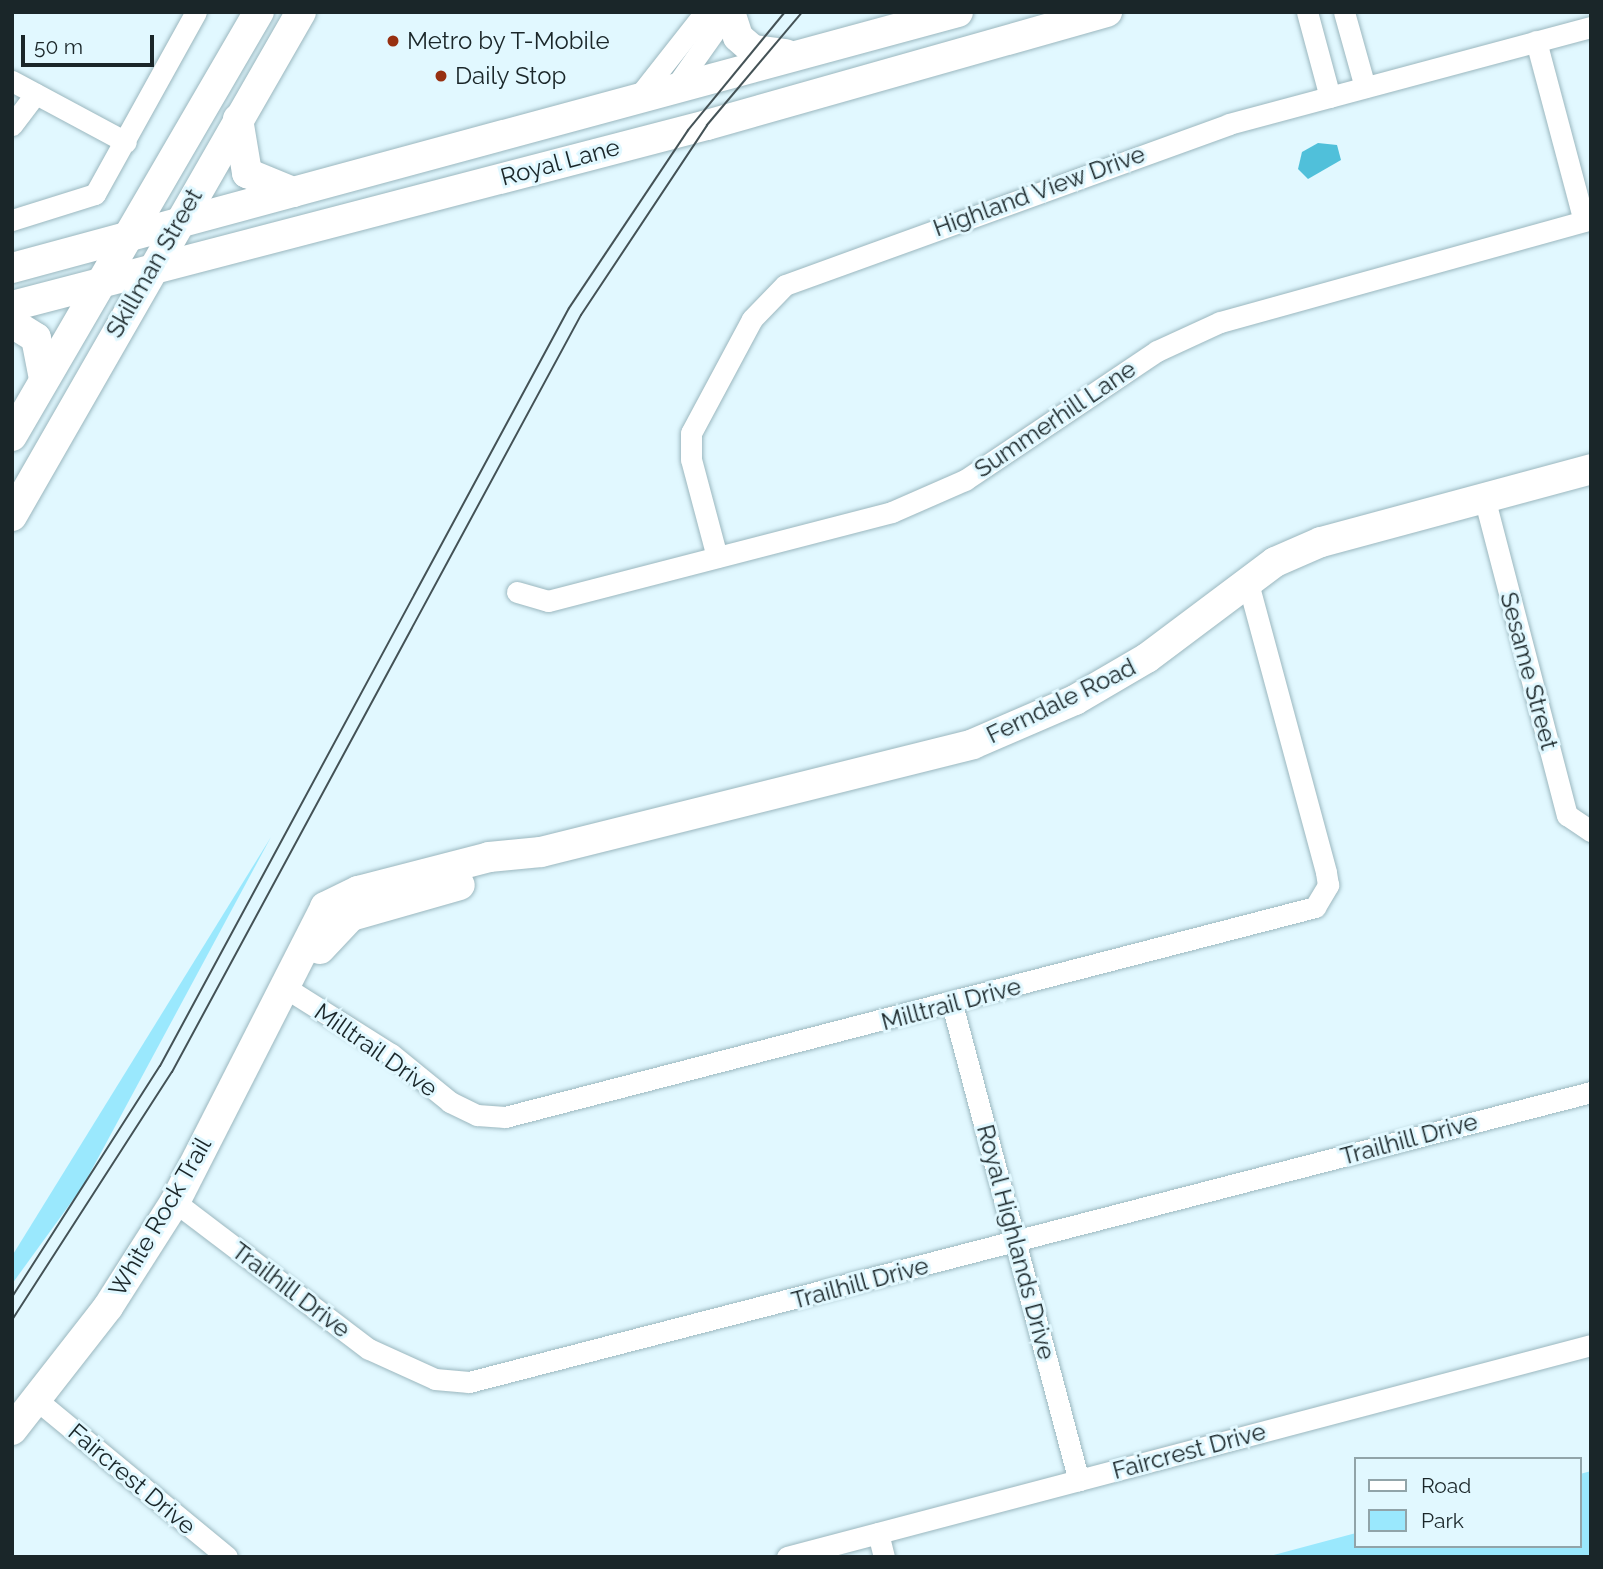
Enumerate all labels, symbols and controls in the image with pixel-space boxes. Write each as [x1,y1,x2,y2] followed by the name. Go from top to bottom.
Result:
[24,21,158,65] scale bar
[407,27,611,55] place label: Metro by T-Mobile
[385,33,401,49] marker: Metro by T-Mobile
[34,34,83,59] text: 50 m
[455,62,567,90] place label: Daily Stop
[433,68,449,84] marker: Daily Stop
[497,132,623,192] street label: Royal Lane
[929,139,1149,243] street label: Highland View Drive
[100,183,208,343] street label: Skillman Street
[969,354,1141,484] street label: Summerhill Lane
[1494,589,1564,753] street label: Sesame Street
[982,653,1140,749] street label: Ferndale Road
[878,971,1024,1037] street label: Milltrail Drive
[309,997,443,1103] street label: Milltrail Drive
[1337,1107,1481,1171] street label: Trailhill Drive
[971,1121,1061,1363] street label: Royal Highlands Drive
[103,1132,217,1302] street label: White Rock Trail
[226,1236,356,1344] street label: Trailhill Drive
[788,1251,932,1315] street label: Trailhill Drive
[63,1417,201,1541] street label: Faircrest Drive
[1109,1417,1269,1485] street label: Faircrest Drive
[1354,1457,1582,1548] legend
[1421,1473,1471,1498] text: Road
[1421,1508,1464,1533] text: Park

